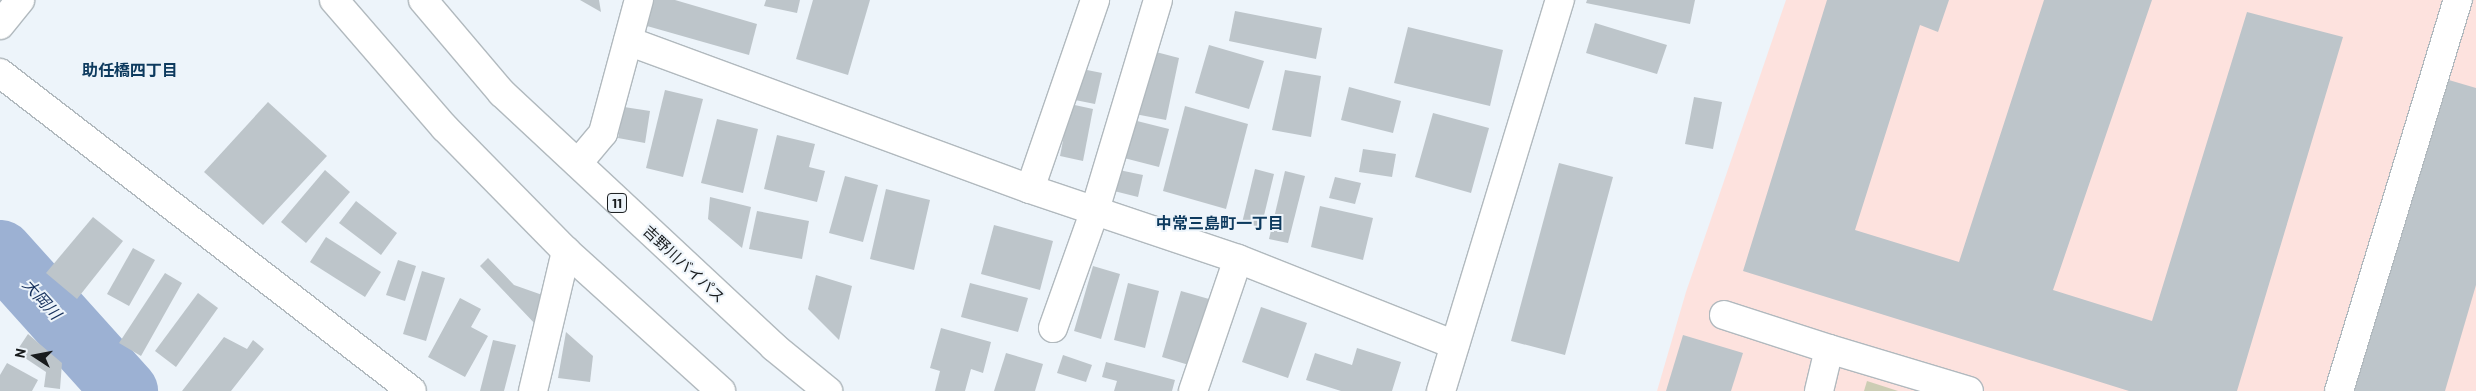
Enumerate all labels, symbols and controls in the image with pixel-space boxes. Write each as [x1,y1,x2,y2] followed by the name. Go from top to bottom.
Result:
[82,60,178,80] district label: 助任橋四丁目
[606,192,628,214] road number: 11
[1156,213,1284,233] district label: 中常三島町一丁目
[639,222,729,306] street label: 吉野川バイパス
[19,275,65,323] water label: 大岡川
[10,331,60,381] north arrow
[11,347,29,359] text: N

